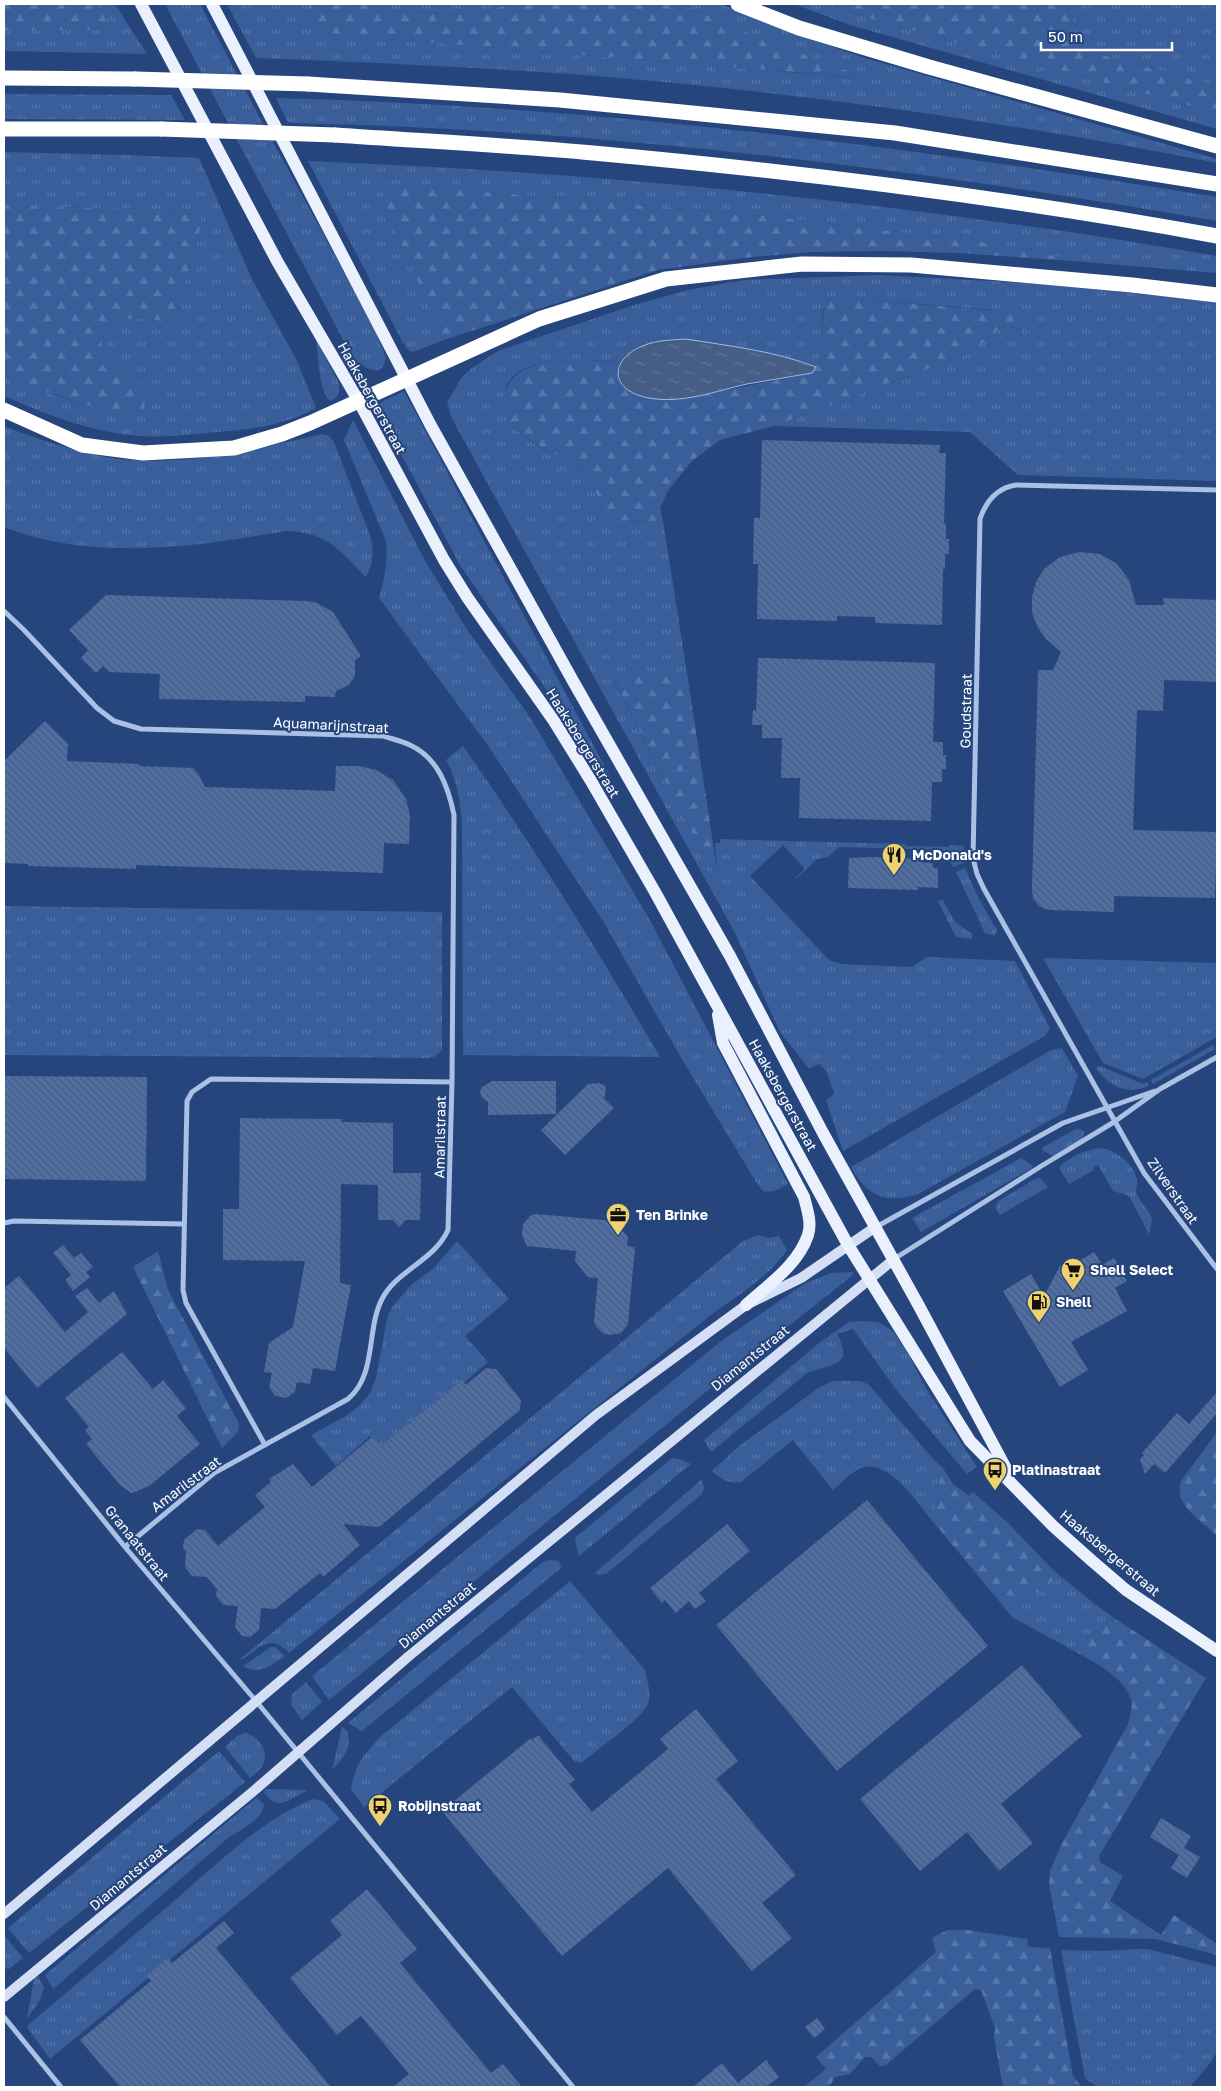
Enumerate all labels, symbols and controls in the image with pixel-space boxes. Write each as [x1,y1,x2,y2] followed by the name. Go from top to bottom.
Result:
[1041,20,1172,52] scale bar
[1048,27,1083,45] text: 50 m
[335,339,410,457] street label: Haaksbergerstraat
[956,673,975,749] street label: Goudstraat
[543,685,624,801] street label: Haaksbergerstraat
[273,713,389,736] street label: Aquamarijnstraat
[881,842,907,876] restaurant icon: McDonald's
[912,846,992,863] place label: McDonald's
[746,1036,821,1154] street label: Haaksbergerstraat
[430,1095,449,1179] street label: Amarilstraat
[1144,1154,1202,1227] street label: Zilverstraat
[605,1202,631,1236] office icon: Ten Brinke
[636,1206,708,1223] place label: Ten Brinke
[1060,1257,1086,1291] supermarket icon: Shell Select
[1090,1261,1174,1278] place label: Shell Select
[1026,1289,1052,1323] fuel station icon: Shell
[1056,1293,1092,1310] place label: Shell
[707,1321,792,1394] street label: Diamantstraat
[147,1452,224,1515] street label: Amarilstraat
[982,1457,1008,1491] bus stop icon: Platinastraat
[1012,1461,1101,1478] place label: Platinastraat
[102,1501,173,1584] street label: Granaatstraat
[1057,1506,1164,1600] street label: Haaksbergerstraat
[395,1577,479,1652] street label: Diamantstraat
[367,1793,393,1827] bus stop icon: Robijnstraat
[398,1797,482,1814] place label: Robijnstraat
[86,1839,170,1914] street label: Diamantstraat

